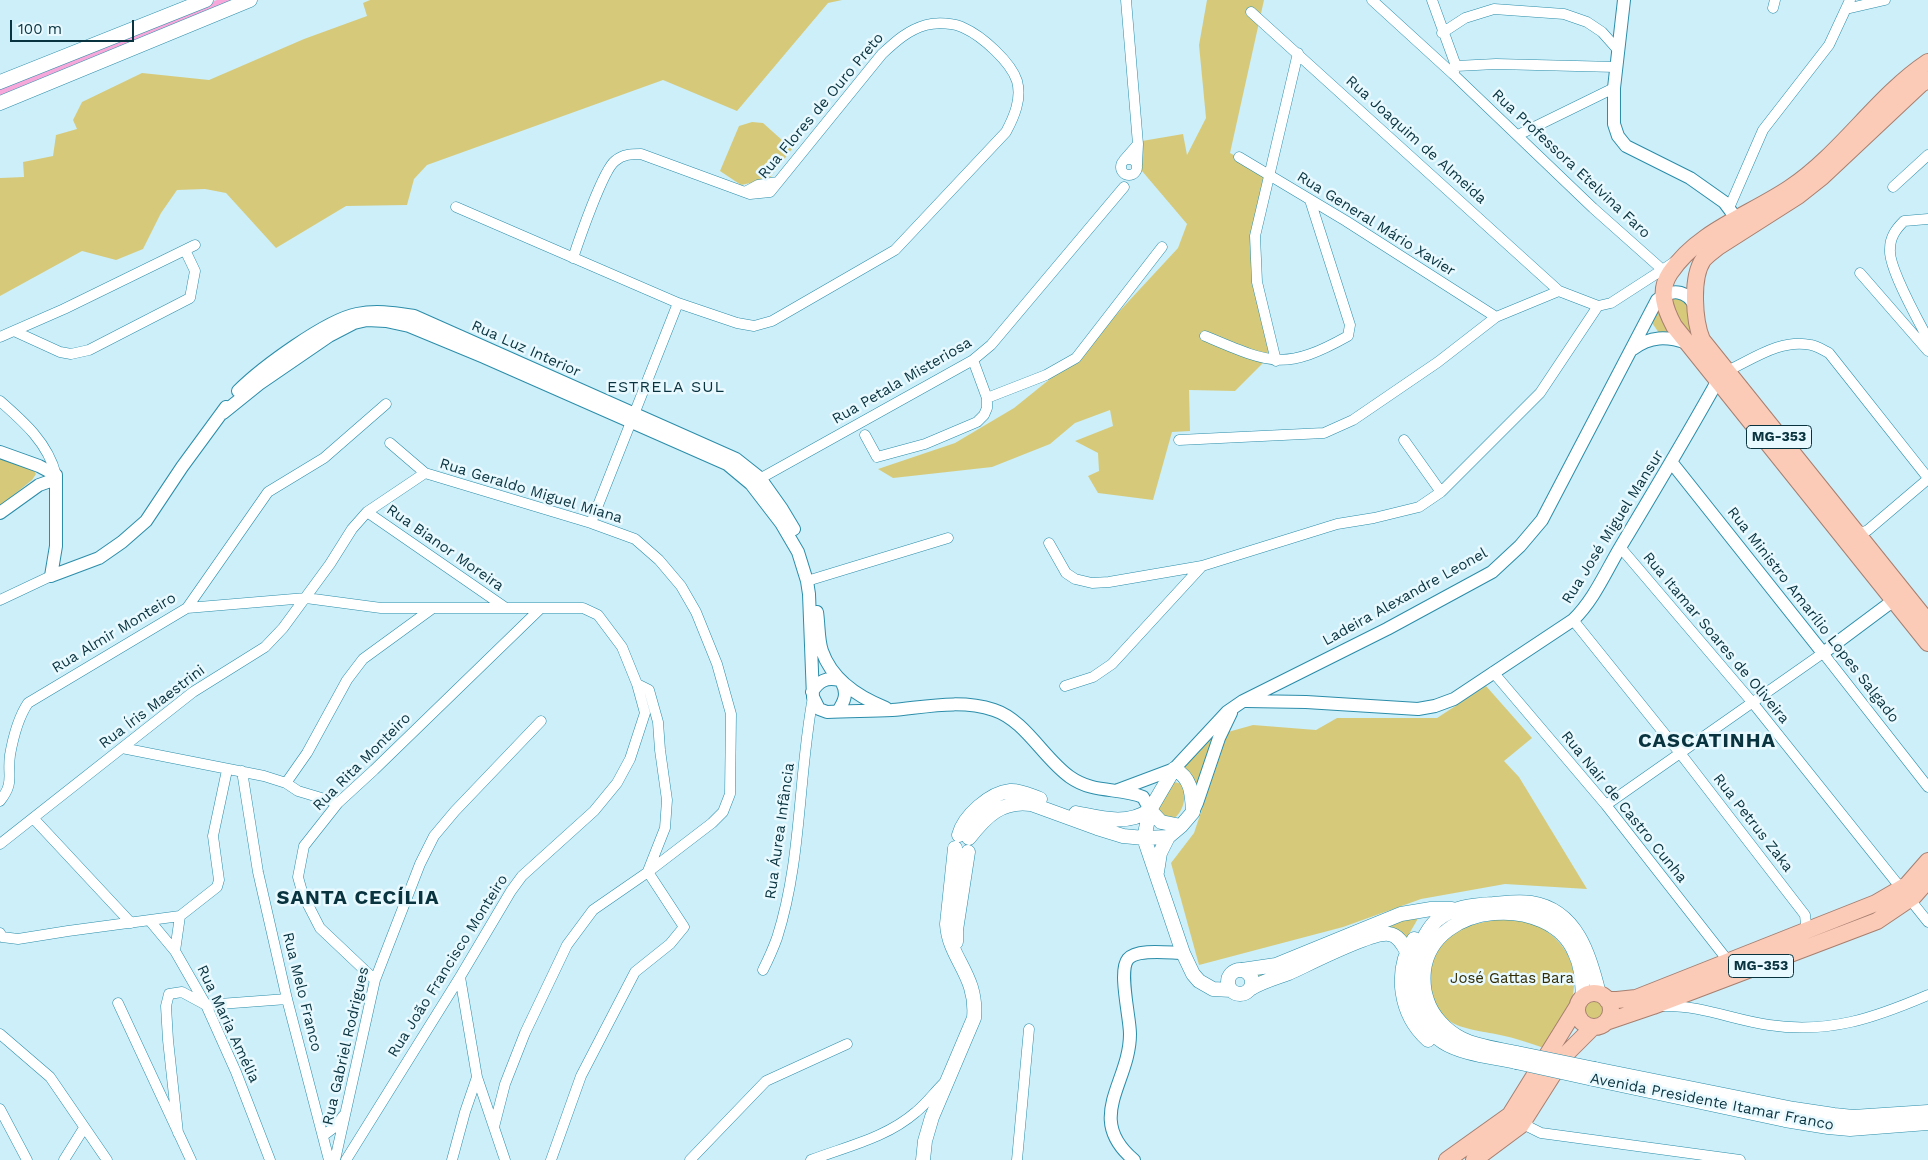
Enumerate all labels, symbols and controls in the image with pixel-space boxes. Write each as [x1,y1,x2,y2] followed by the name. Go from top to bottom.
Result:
[12,10,136,42] scale bar
[18,20,62,38] text: 100 m
[755,29,887,183] street label: Rua Flores de Ouro Preto
[1342,72,1490,208] street label: Rua Joaquim de Almeida
[1488,86,1654,242] street label: Rua Professora Etelvina Faro
[1293,168,1459,280] street label: Rua General Mário Xavier
[469,317,583,381] street label: Rua Luz Interior
[829,334,975,428] street label: Rua Petala Misteriosa
[606,377,726,397] district label: ESTRELA SUL
[1746,426,1812,448] road number: MG-353
[1558,447,1668,607] street label: Rua José Miguel Mansur
[437,455,625,527] street label: Rua Geraldo Miguel Miana
[383,501,507,595] street label: Rua Bianor Moreira
[1723,504,1903,726] street label: Rua Ministro Amarílio Lopes Salgado
[1320,544,1490,650] street label: Ladeira Alexandre Leonel
[1639,549,1793,727] street label: Rua Itamar Soares de Oliveira
[49,589,179,677] street label: Rua Almir Monteiro
[96,661,208,753] street label: Rua Íris Maestrini
[309,709,415,815] street label: Rua Rita Monteiro
[1557,727,1691,887] street label: Rua Nair de Castro Cunha
[1637,729,1777,753] district label: CASCATINHA
[762,762,798,900] street label: Rua Áurea Infância
[1709,770,1797,876] street label: Rua Petrus Zaka
[384,871,512,1061] street label: Rua João Francisco Monteiro
[275,886,441,910] district label: SANTA CECÍLIA
[278,930,326,1054] street label: Rua Melo Franco
[1728,954,1794,978] road number: MG-353
[193,962,263,1086] street label: Rua Maria Amélia
[319,965,373,1127] street label: Rua Gabriel Rodrigues
[1450,970,1574,988] park label: José Gattas Bara
[1589,1070,1835,1134] street label: Avenida Presidente Itamar Franco

